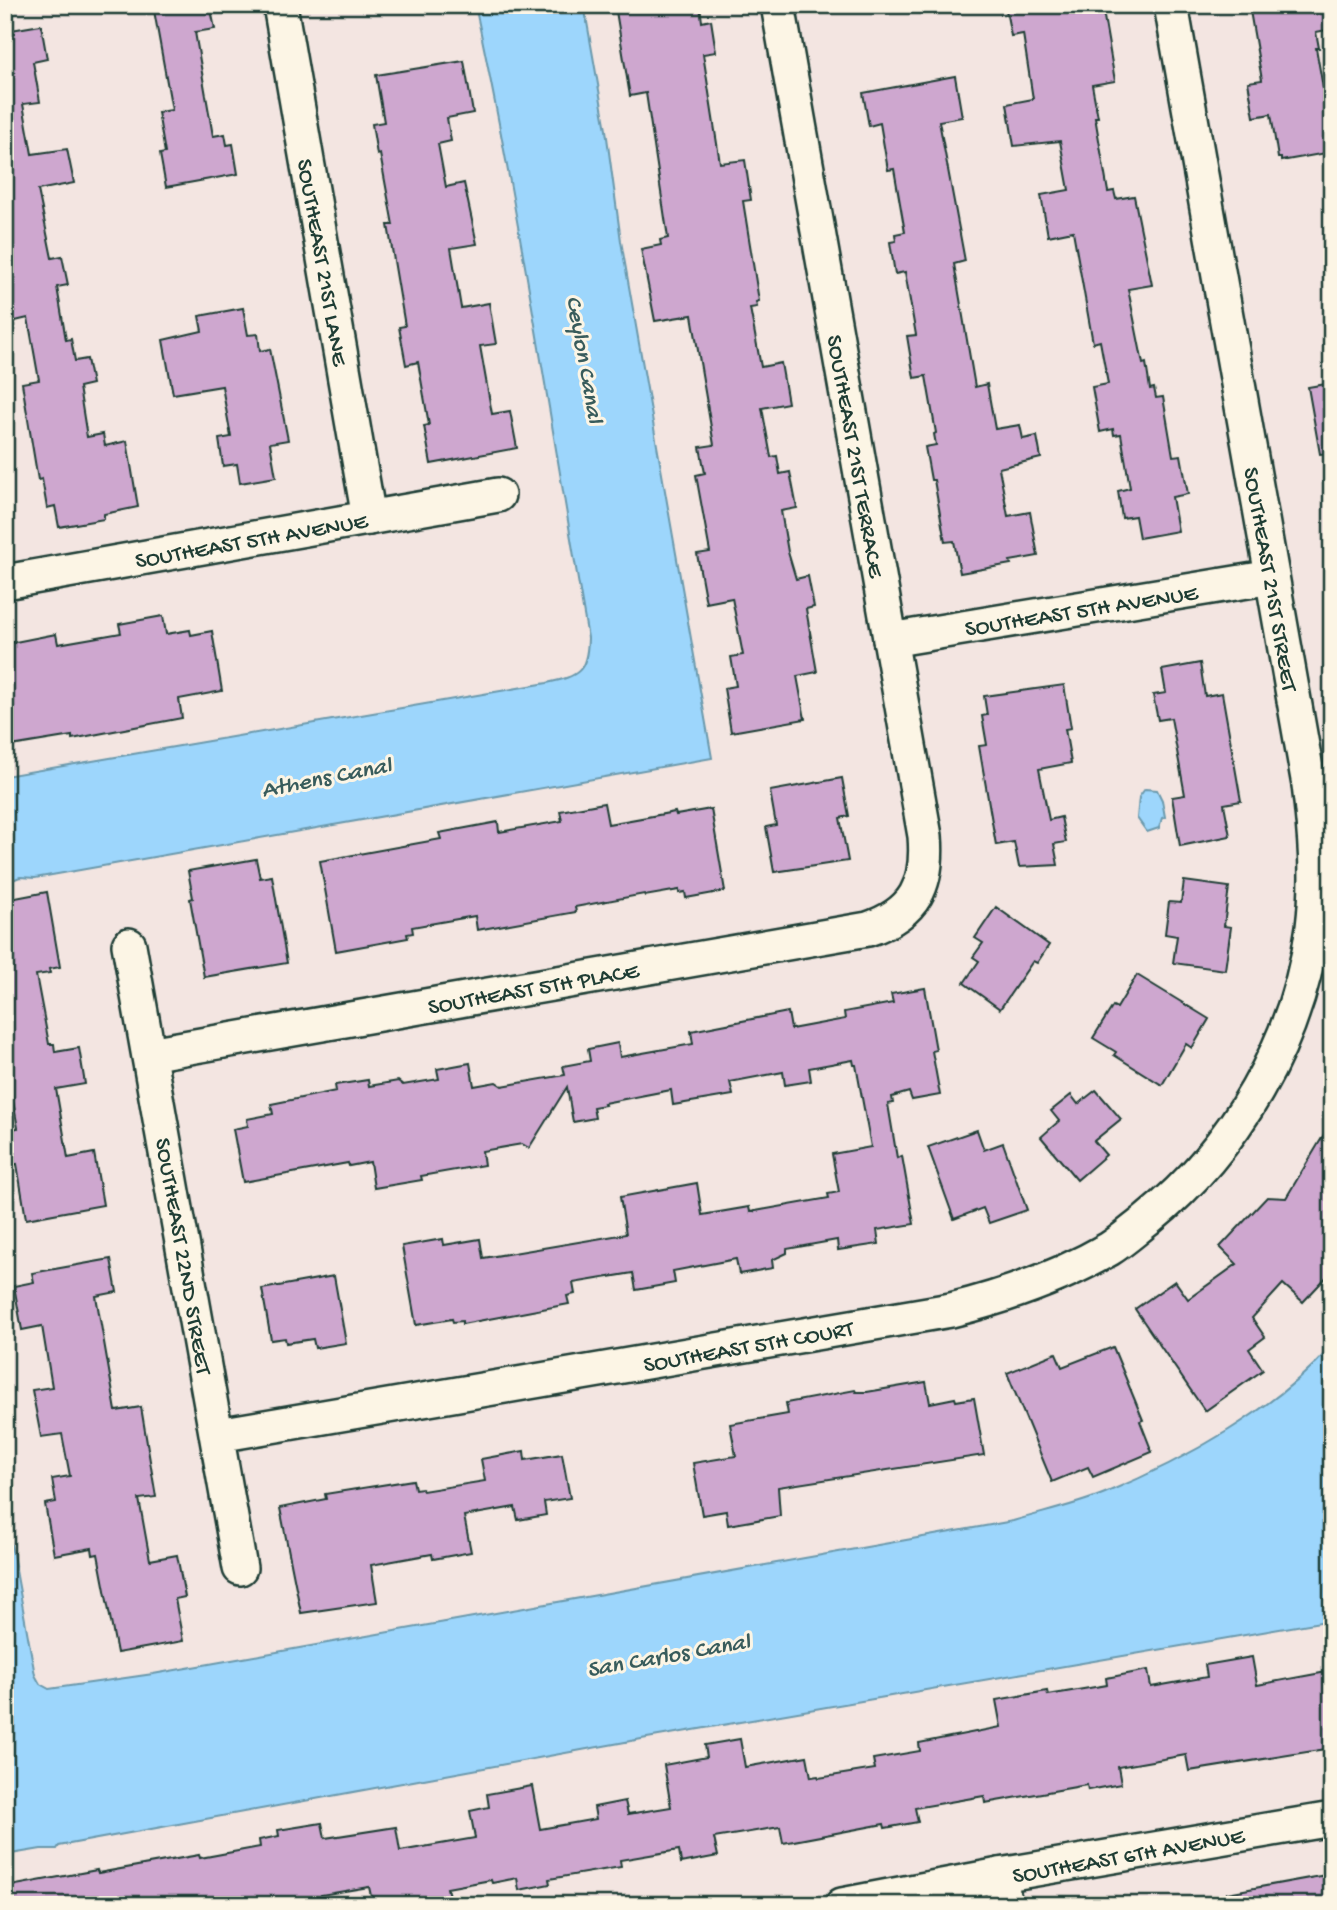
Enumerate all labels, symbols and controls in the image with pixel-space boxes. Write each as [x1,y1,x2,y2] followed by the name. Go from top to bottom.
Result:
[289,157,352,370] street label: SOUTHEAST 21ST LANE
[557,294,608,427] water label: Ceylon Canal
[819,333,888,582] street label: SOUTHEAST 21ST TERRACE
[1236,465,1302,695] street label: SOUTHEAST 21ST STREET
[133,508,372,576] street label: SOUTHEAST 5TH AVENUE
[963,580,1202,644] street label: SOUTHEAST 5TH AVENUE
[259,752,396,806] water label: Athens Canal
[426,958,643,1022] street label: SOUTHEAST 5TH PLACE
[147,1136,216,1378] street label: SOUTHEAST 22ND STREET
[642,1316,857,1380] street label: SOUTHEAST 5TH COURT
[585,1629,754,1686] water label: San Carlos Canal
[1011,1823,1248,1891] street label: SOUTHEAST 6TH AVENUE

